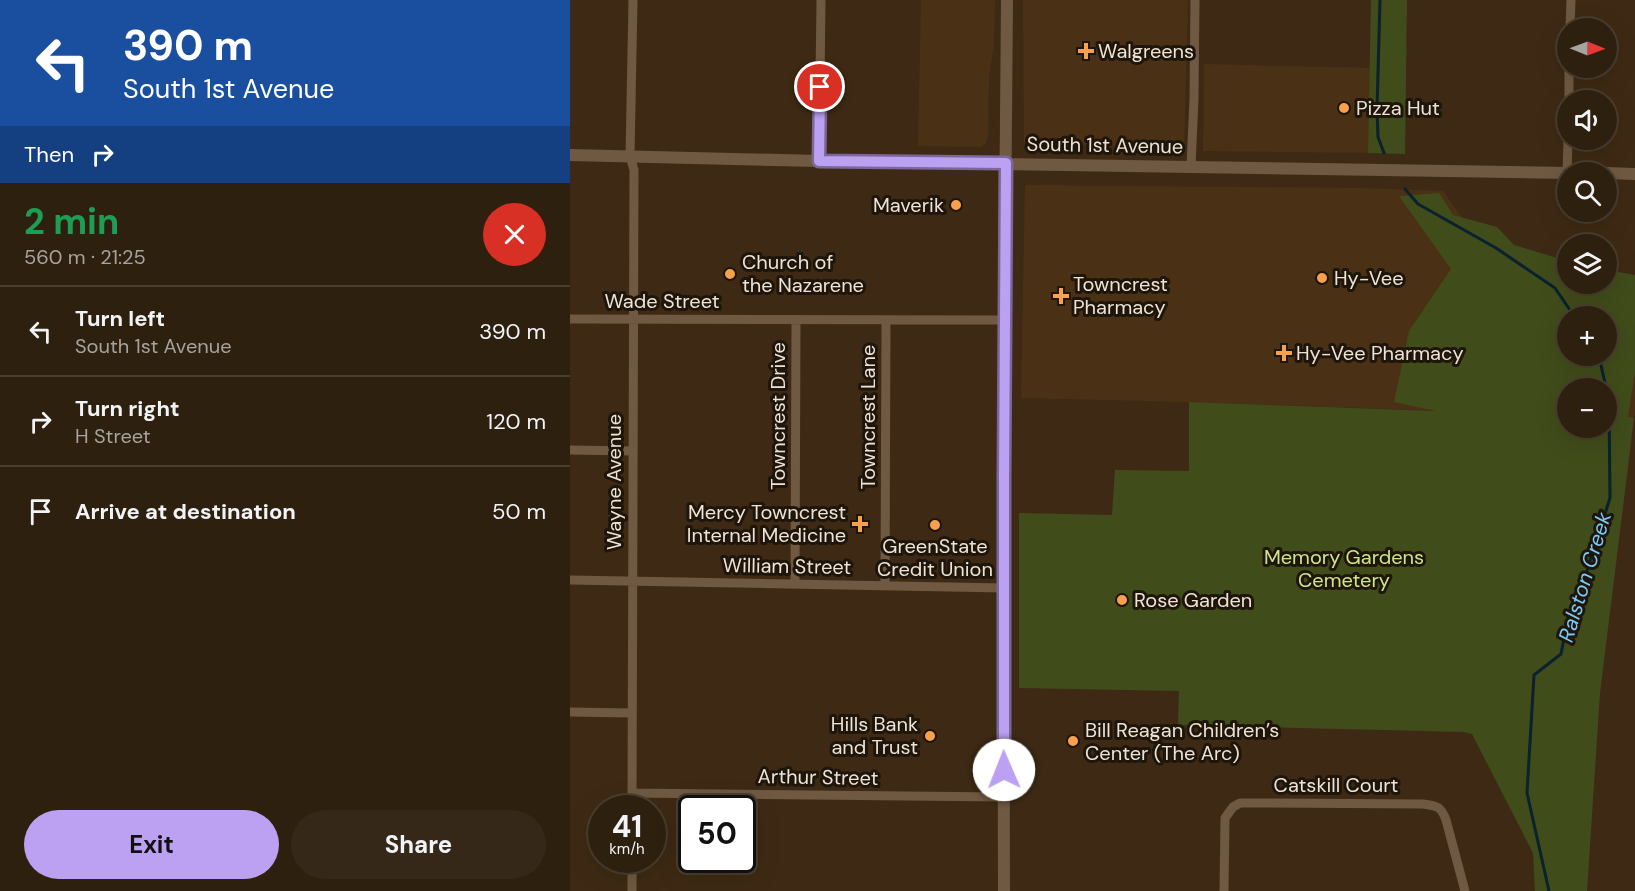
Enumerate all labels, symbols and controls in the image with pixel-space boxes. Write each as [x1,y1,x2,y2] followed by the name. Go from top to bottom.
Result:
[123,18,253,73] text: 390 m
[1557,18,1617,78] north arrow
[1557,18,1617,438] map controls
[24,24,102,102] icon: left
[1098,38,1194,64] place label: Walgreens
[1079,44,1093,58] marker: Walgreens
[794,61,845,112] pin
[803,70,836,103] icon: arrive
[123,71,334,106] text: South 1st Avenue
[1557,90,1617,150] button: sound
[1356,95,1440,121] place label: Pizza Hut
[1337,101,1351,115] marker: Pizza Hut
[1027,131,1183,159] street label: South 1st Avenue
[86,138,119,171] icon: right
[24,140,74,169] text: Then
[1557,162,1617,222] button: search
[873,192,944,218] place label: Maverik
[24,198,119,245] text: 2 min
[949,198,963,212] marker: Maverik
[483,203,546,266] button: close
[1557,234,1617,294] button: layers
[24,244,146,270] text: 560 m · 21:25
[742,249,864,298] place label: Church of the Nazarene
[1334,265,1404,291] place label: Hy-Vee
[723,267,737,281] marker: Church of the Nazarene
[1073,271,1168,320] place label: Towncrest Pharmacy
[1315,271,1329,285] marker: Hy-Vee
[604,288,720,314] street label: Wade Street
[1054,289,1068,303] marker: Towncrest Pharmacy
[75,304,165,333] text: Turn left
[1557,306,1617,366] button: +
[24,315,57,348] icon: left
[479,317,546,346] text: 390 m
[75,333,232,359] text: South 1st Avenue
[1296,340,1464,366] place label: Hy-Vee Pharmacy
[765,342,791,490] street label: Towncrest Drive
[855,345,881,489] street label: Towncrest Lane
[1277,346,1291,360] marker: Hy-Vee Pharmacy
[1557,378,1617,438] button: −
[75,394,180,423] text: Turn right
[24,405,57,438] icon: right
[486,407,546,436] text: 120 m
[601,414,627,550] street label: Wayne Avenue
[75,423,151,449] text: H Street
[24,495,57,528] icon: arrive
[75,497,296,526] text: Arrive at destination
[492,497,546,526] text: 50 m
[687,499,846,548] place label: Mercy Towncrest Internal Medicine
[1552,508,1618,645] water label: Ralston Creek
[851,515,869,533] marker: Mercy Towncrest Internal Medicine
[928,518,942,532] marker: GreenState Credit Union
[877,533,993,582] place label: GreenState Credit Union
[1264,544,1424,593] park label: Memory Gardens Cemetery
[722,552,852,580] street label: William Street
[1134,587,1252,613] place label: Rose Garden
[1115,593,1129,607] marker: Rose Garden
[831,711,918,760] place label: Hills Bank and Trust
[1085,717,1279,766] place label: Bill Reagan Children’s Center (The Arc)
[923,729,937,743] marker: Hills Bank and Trust
[1066,734,1080,748] marker: Bill Reagan Children’s Center (The Arc)
[972,738,1036,802] position arrow
[757,763,879,791] street label: Arthur Street
[1274,772,1399,798] street label: Catskill Court
[678,795,756,873] speed limit sign: 50
[612,807,642,846] text: 41
[24,810,279,879] button: Exit
[291,810,546,879] button: Share
[609,839,645,859] text: km/h

